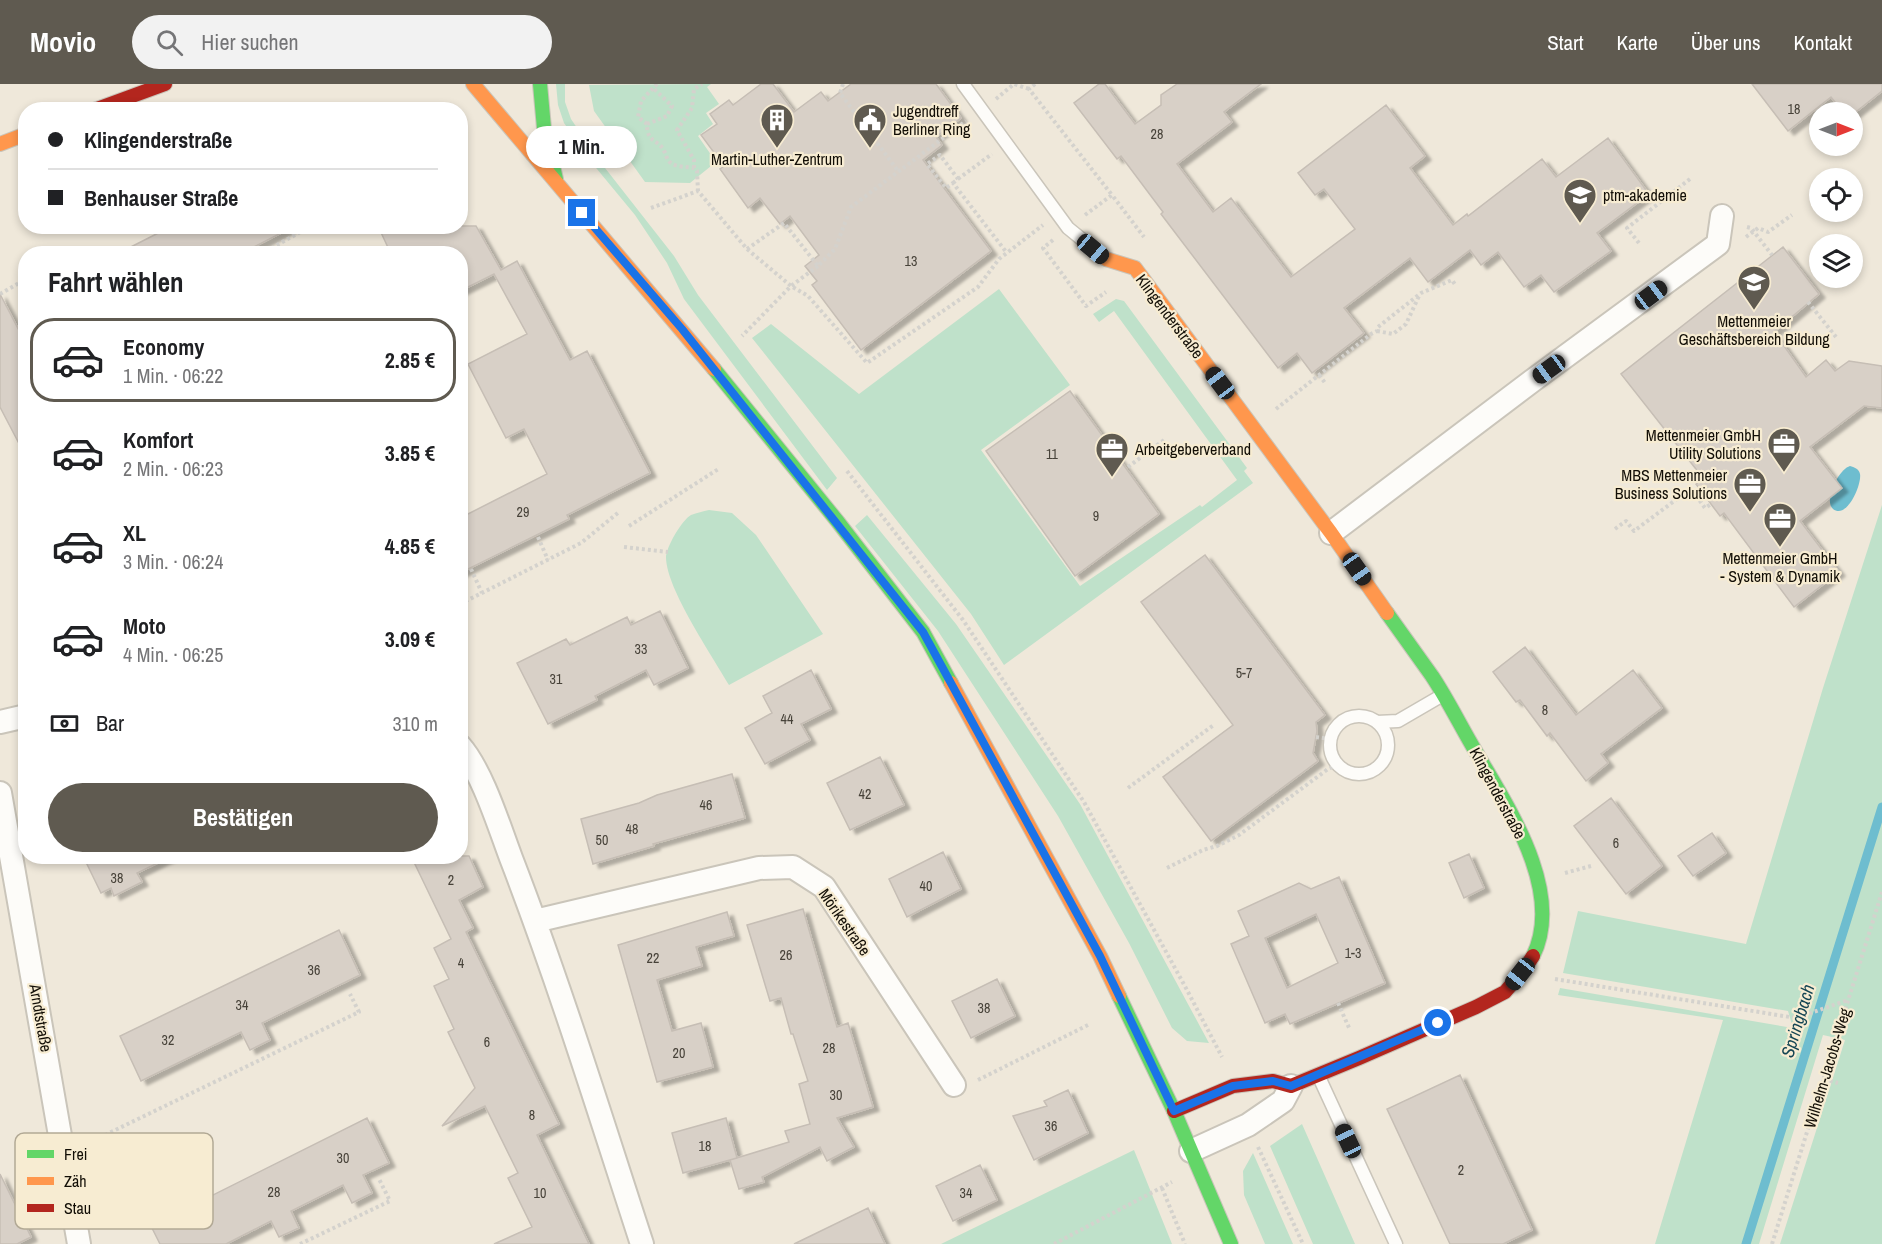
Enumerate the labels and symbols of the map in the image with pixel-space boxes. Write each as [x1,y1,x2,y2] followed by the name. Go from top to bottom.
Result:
[893,100,971,140] place label: Jugendtreff Berliner Ring
[1788,100,1800,118] house number: 18
[759,102,795,149] building icon: Martin-Luther-Zentrum
[852,102,888,149] public building icon: Jugendtreff Berliner Ring
[1809,102,1863,156] north arrow
[1151,125,1163,143] house number: 28
[526,126,638,168] callout: 1 Min.
[711,148,843,170] place label: Martin-Luther-Zentrum
[1562,177,1598,224] school or university icon: ptm-akademie
[1603,184,1687,206] place label: ptm-akademie
[568,199,595,226] route end
[1073,231,1113,267] car
[905,252,917,270] house number: 13
[1736,264,1772,311] school or university icon: Mettenmeier Geschäftsbereich Bildung
[1131,269,1209,363] street label: Klingenderstraße
[1631,277,1671,313] car
[1679,310,1830,350] place label: Mettenmeier Geschäftsbereich Bildung
[1529,351,1569,387] car
[1202,363,1238,403] car
[1646,424,1761,464] place label: Mettenmeier GmbH Utility Solutions
[1766,426,1802,473] office icon: Mettenmeier GmbH Utility Solutions
[1094,431,1130,478] office icon: Arbeitgeberverband
[1134,438,1251,460] place label: Arbeitgeberverband
[1046,445,1059,463] house number: 11
[1615,464,1728,504] place label: MBS Mettenmeier Business Solutions
[1732,466,1768,513] office icon: MBS Mettenmeier Business Solutions
[1762,501,1798,548] office icon: Mettenmeier GmbH - System & Dynamik
[517,503,529,521] house number: 29
[1093,507,1099,525] house number: 9
[1720,547,1840,587] place label: Mettenmeier GmbH - System & Dynamik
[1339,549,1375,589] car
[635,640,647,658] house number: 33
[1236,664,1252,682] house number: 5-7
[550,670,563,688] house number: 31
[1542,701,1548,719] house number: 8
[781,710,794,728] house number: 44
[1465,743,1531,843] street label: Klingenderstraße
[859,785,871,803] house number: 42
[700,796,712,814] house number: 46
[626,820,638,838] house number: 48
[596,831,608,849] house number: 50
[1613,834,1619,852] house number: 6
[111,869,123,887] house number: 38
[448,871,454,889] house number: 2
[920,877,932,895] house number: 40
[814,884,876,960] street label: Mörikestraße
[1345,944,1361,962] house number: 1-3
[780,946,792,964] house number: 26
[647,949,659,967] house number: 22
[458,954,465,972] house number: 4
[1502,954,1538,994] car
[308,961,320,979] house number: 36
[24,981,58,1054] street label: Arndtstraße
[1775,981,1821,1061] water label: Springbach
[236,996,249,1014] house number: 34
[978,999,990,1017] house number: 38
[1798,1005,1856,1131] street label: Wilhelm-Jacobs-Weg
[1424,1009,1451,1036] route start
[162,1031,174,1049] house number: 32
[484,1033,490,1051] house number: 6
[823,1039,835,1057] house number: 28
[673,1044,685,1062] house number: 20
[830,1086,842,1104] house number: 30
[529,1106,535,1124] house number: 8
[1045,1117,1057,1135] house number: 36
[1332,1121,1364,1161] car
[15,1133,213,1229] legend
[699,1137,711,1155] house number: 18
[64,1143,87,1165] text: Frei
[337,1149,349,1167] house number: 30
[1458,1161,1464,1179] house number: 2
[64,1170,87,1192] text: Zäh
[268,1183,280,1201] house number: 28
[534,1184,546,1202] house number: 10
[960,1184,973,1202] house number: 34
[64,1197,91,1219] text: Stau

